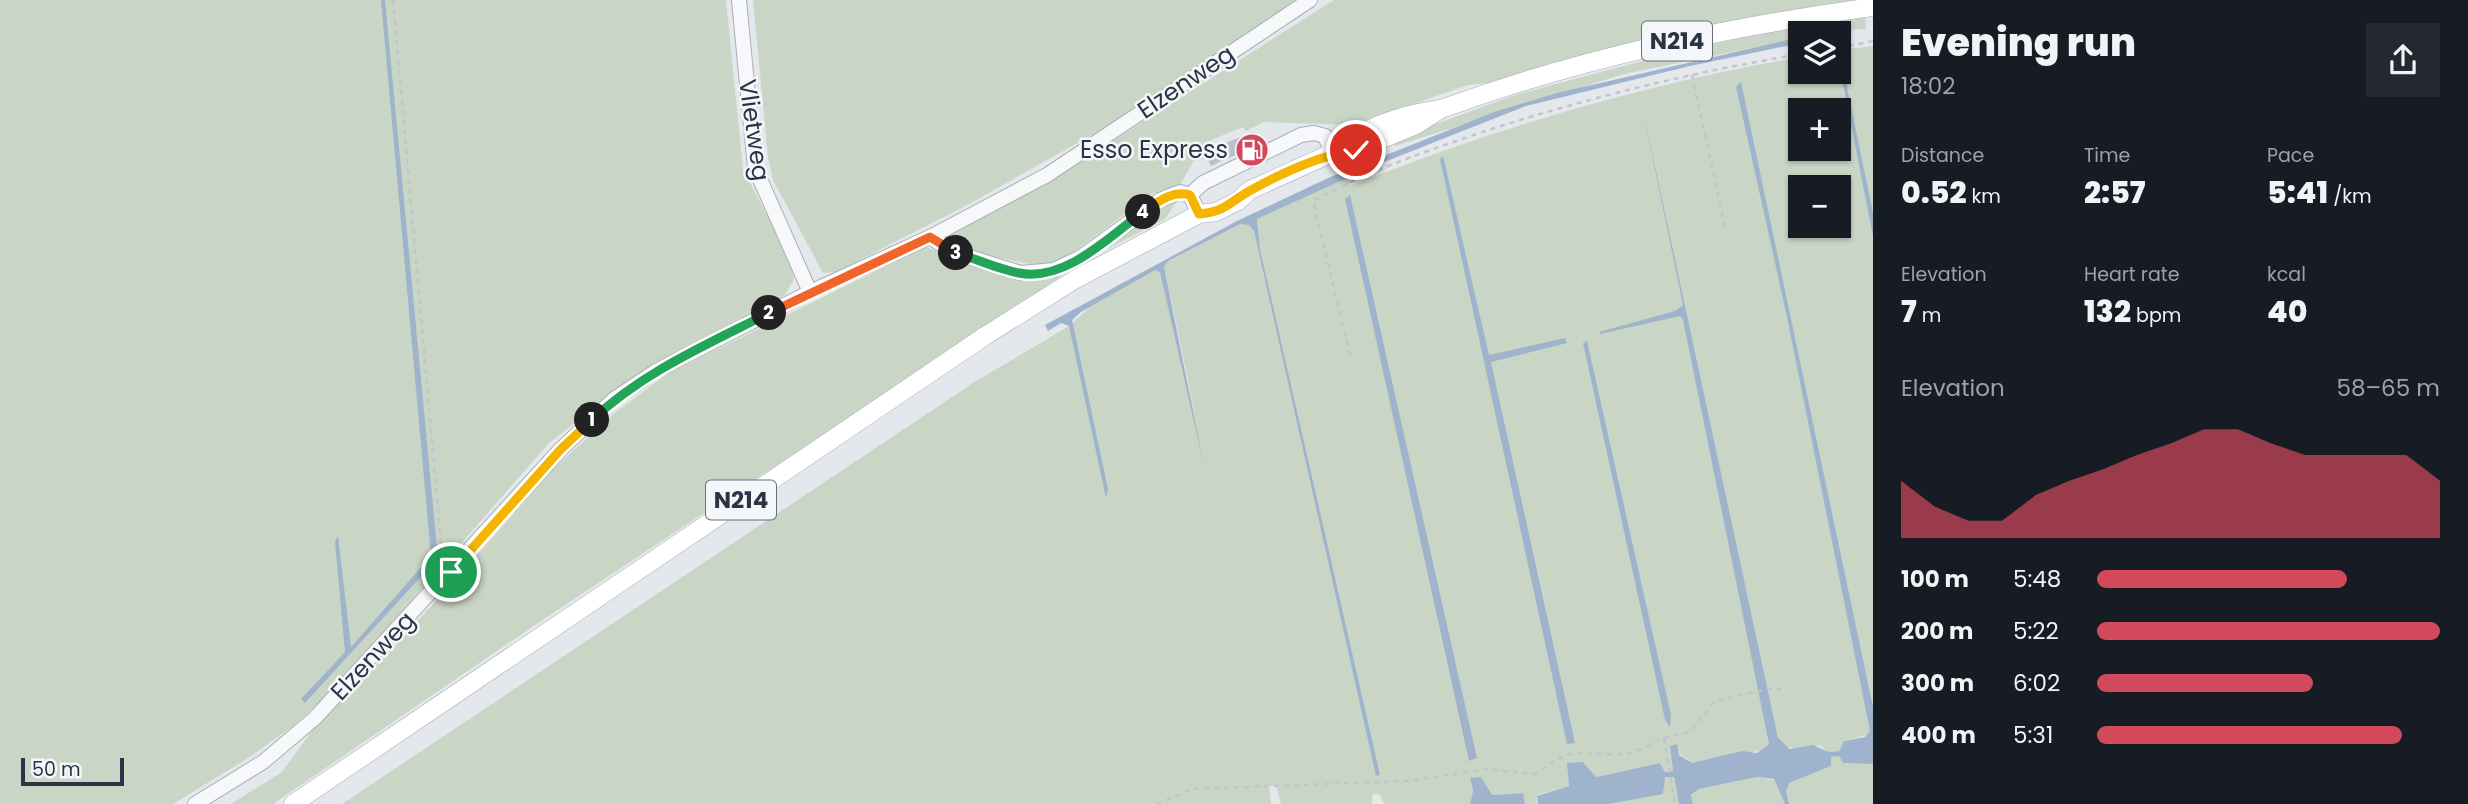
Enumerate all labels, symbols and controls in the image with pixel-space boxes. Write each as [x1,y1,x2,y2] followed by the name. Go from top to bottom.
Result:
[1901,16,2136,69] text: Evening run
[1788,21,1851,238] map controls
[1788,21,1851,84] button: layers
[1642,22,1712,60] road number: N214
[2366,23,2440,97] button: share
[1131,37,1241,126] street label: Elzenweg
[1901,70,1955,102] text: 18:02
[731,77,778,183] street label: Vlietweg
[1788,98,1851,161] button: +
[1326,120,1386,180] pin
[1233,131,1271,169] fuel station icon: Esso Express
[1337,131,1375,169] icon: check
[1080,133,1228,166] place label: Esso Express
[1901,142,1984,169] text: Distance
[2084,142,2130,169] text: Time
[2267,142,2314,169] text: Pace
[1901,171,1966,214] text: 0.52
[2084,171,2145,214] text: 2:57
[2267,171,2328,214] text: 5:41
[1788,175,1851,238] button: −
[1966,183,2001,210] text: km
[2328,183,2372,210] text: /km
[1126,194,1160,230] pin: 4
[1136,198,1149,225] text: 4
[939,236,974,270] pin: 3
[950,239,961,266] text: 3
[1901,261,1987,288] text: Elevation
[2084,261,2179,288] text: Heart rate
[2267,261,2306,288] text: kcal
[1901,290,1917,333] text: 7
[2084,290,2131,333] text: 132
[2267,290,2307,333] text: 40
[752,296,786,330] pin: 2
[763,299,774,326] text: 2
[1917,302,1941,329] text: m
[2131,302,2181,329] text: bpm
[1901,372,2005,404] text: Elevation
[2337,372,2440,404] text: 58–65 m
[574,402,610,438] pin: 1
[588,406,595,433] text: 1
[706,480,776,520] road number: N214
[421,542,481,602] pin
[432,553,470,591] icon: arrive
[1901,563,1969,595] text: 100 m
[2013,563,2061,595] text: 5:48
[323,604,422,707] street label: Elzenweg
[1901,615,1973,647] text: 200 m
[2013,615,2059,647] text: 5:22
[1901,667,1974,699] text: 300 m
[2013,667,2060,699] text: 6:02
[1901,719,1976,751] text: 400 m
[2013,719,2053,751] text: 5:31
[21,755,124,787] scale bar
[32,756,81,783] text: 50 m

